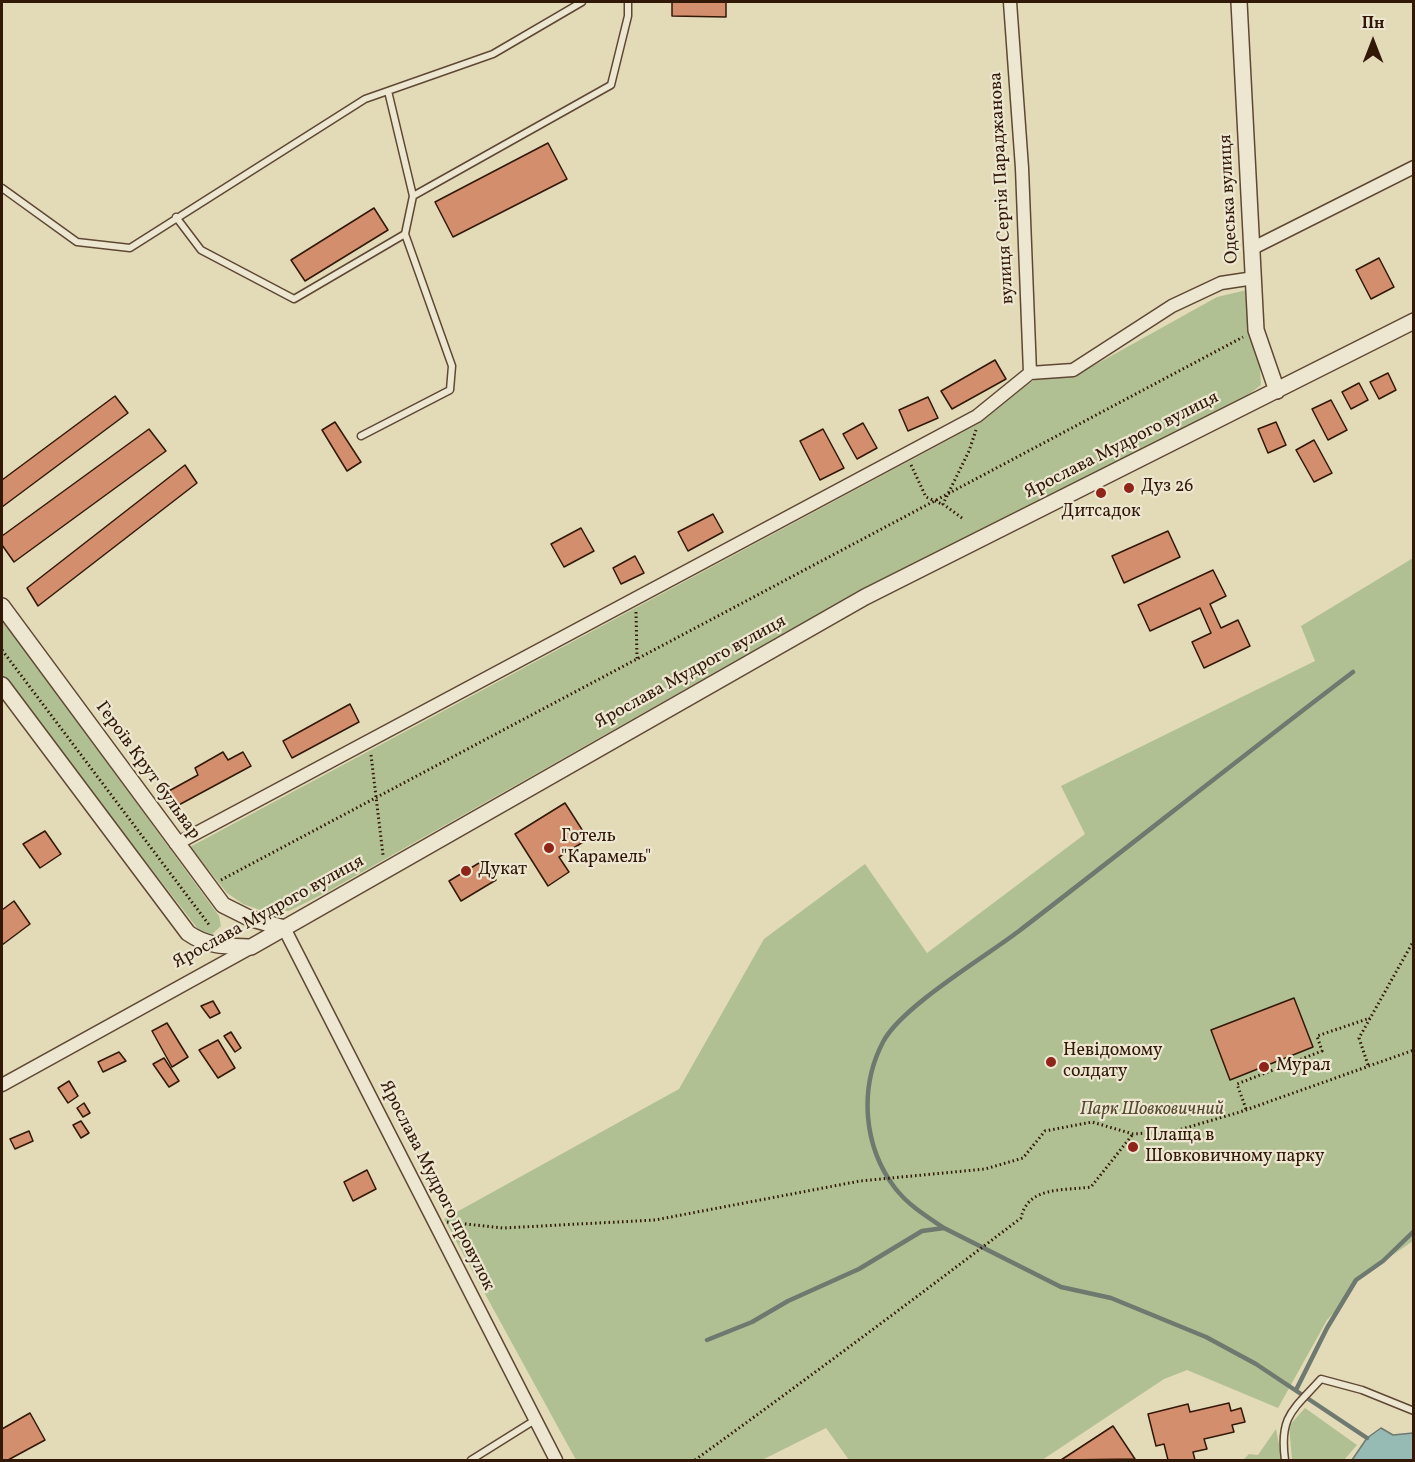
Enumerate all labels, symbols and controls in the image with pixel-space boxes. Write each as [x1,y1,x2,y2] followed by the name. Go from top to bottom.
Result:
[1343,12,1403,72] north arrow
[1362,13,1384,35] text: Пн
[986,71,1020,305] street label: вулиця Сергія Параджанова
[1216,134,1244,264] street label: Одеська вулиця
[1021,388,1223,504] street label: Ярослава Мудрого вулиця
[1141,477,1193,499] place label: Дуз 26
[1122,481,1136,495] marker: Дуз 26
[1094,486,1108,500] marker: Дитсадок
[1061,502,1141,524] place label: Дитсадок
[592,611,790,735] street label: Ярослава Мудрого вулиця
[90,698,204,844] street label: Героїв Крут бульвар
[561,827,651,870] place label: Готель "Карамель"
[542,841,556,855] marker: Готель "Карамель"
[170,851,368,975] street label: Ярослава Мудрого вулиця
[478,860,527,882] place label: Дукат
[459,864,473,878] marker: Дукат
[1063,1041,1162,1084] place label: Невідомому солдату
[1044,1055,1058,1069] marker: Невідомому солдату
[1276,1056,1331,1078] place label: Мурал
[1257,1060,1271,1074] marker: Мурал
[373,1077,499,1295] street label: Ярослава Мудрого провулок
[1080,1100,1224,1122] park label: Парк Шовковичний
[1145,1126,1325,1168] place label: Плаща в Шовковичному парку
[1126,1140,1140,1154] marker: Плаща в Шовковичному парку

